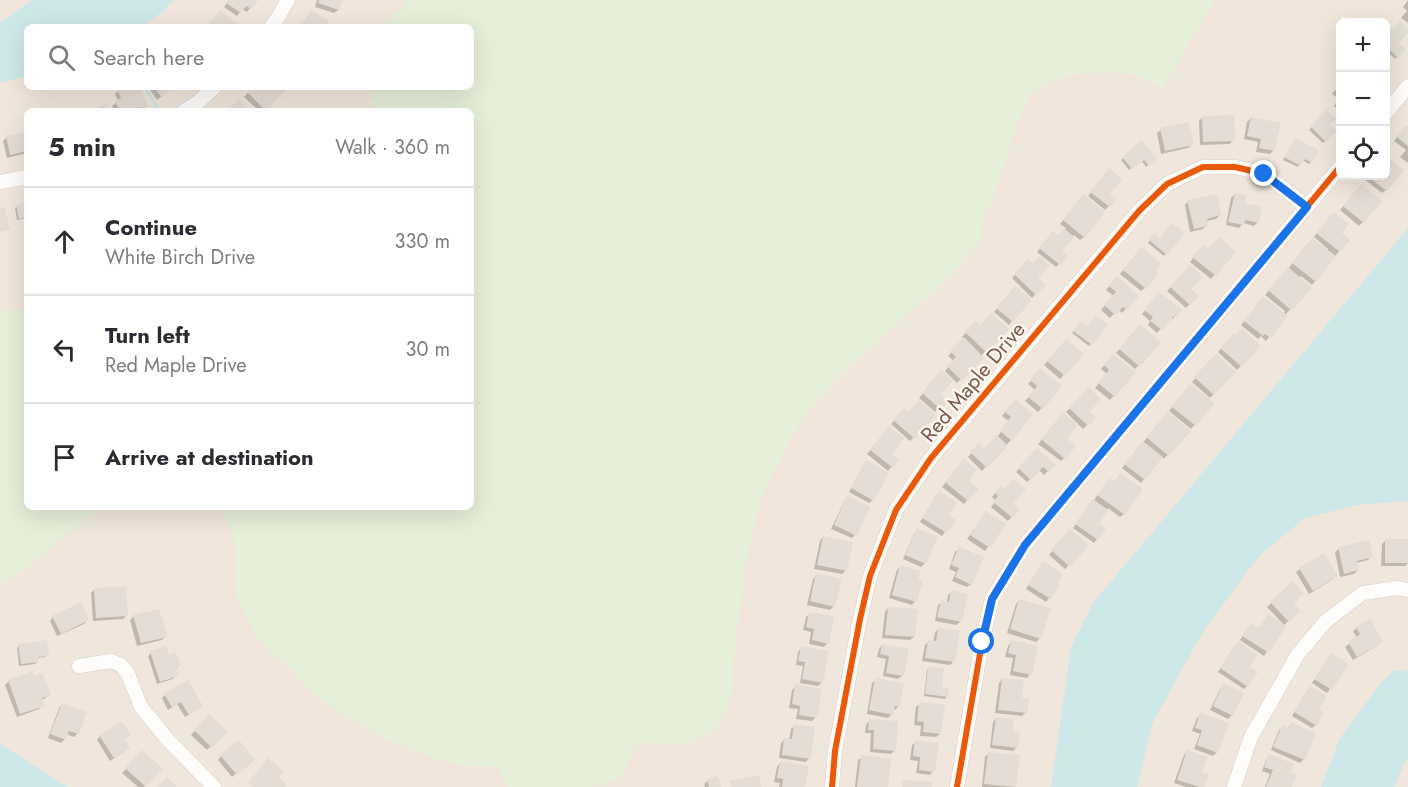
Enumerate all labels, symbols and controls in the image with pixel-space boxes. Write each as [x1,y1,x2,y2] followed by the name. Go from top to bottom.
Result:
[1336,18,1390,180] map controls
[1336,18,1390,72] button: +
[24,24,474,90] search box
[45,41,78,74] icon: search
[93,41,204,73] text: Search here
[1336,72,1390,126] button: −
[1336,126,1390,180] button: locate
[48,128,116,166] text: 5 min
[335,133,450,162] text: Walk · 360 m
[1250,160,1276,186] route end
[105,211,197,243] text: Continue
[48,225,81,258] icon: ahead
[395,227,450,256] text: 330 m
[105,243,255,272] text: White Birch Drive
[914,315,1032,449] street label: Red Maple Drive
[105,319,190,351] text: Turn left
[48,333,81,366] icon: left
[405,335,450,364] text: 30 m
[105,351,246,380] text: Red Maple Drive
[48,441,81,474] icon: arrive
[105,441,314,473] text: Arrive at destination
[968,628,994,654] route start

